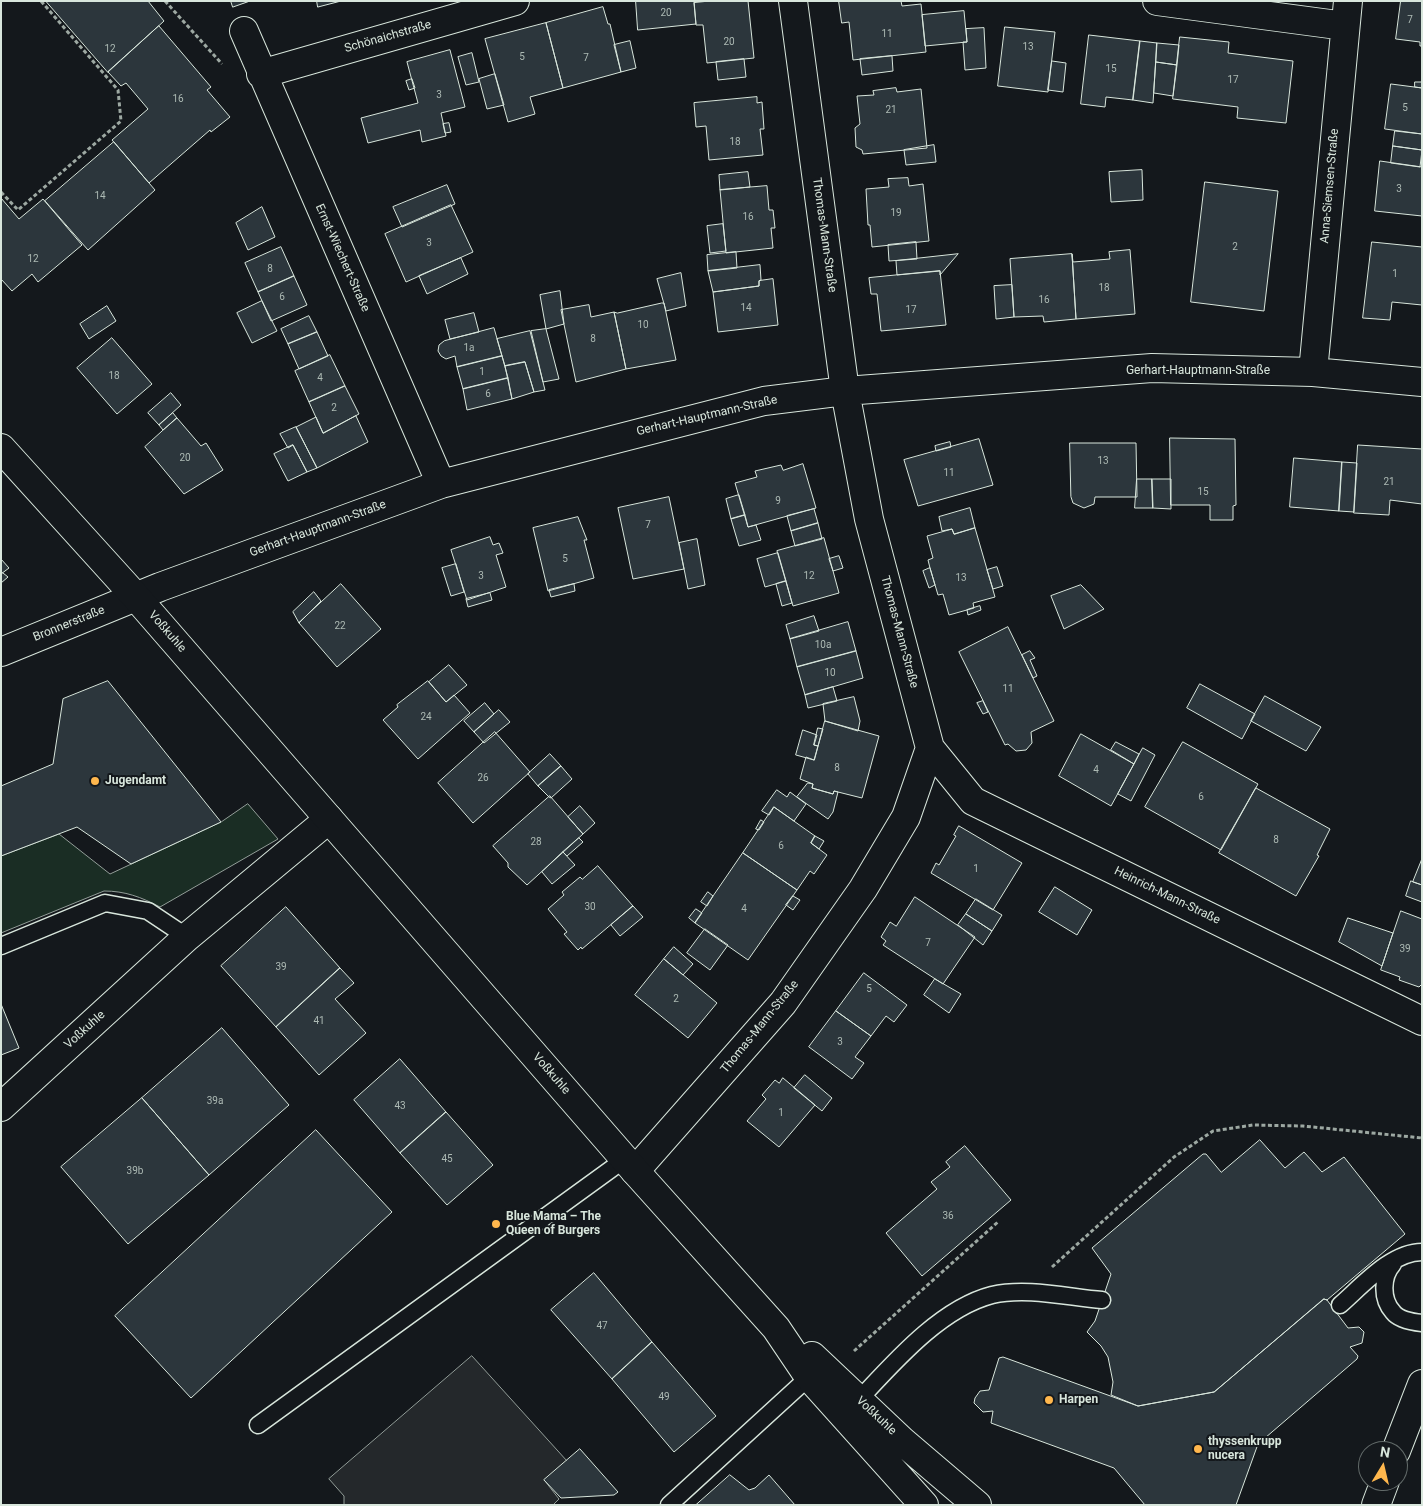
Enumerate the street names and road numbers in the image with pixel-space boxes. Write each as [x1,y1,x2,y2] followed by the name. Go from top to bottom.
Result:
[343,18,433,56] street label: Schönaichstraße
[1318,128,1342,244] street label: Anna-Siemsen-Straße
[809,177,839,293] street label: Thomas-Mann-Straße
[312,202,372,314] street label: Ernst-Wiechert-Straße
[1126,364,1270,378] street label: Gerhart-Hauptmann-Straße
[635,393,779,439] street label: Gerhart-Hauptmann-Straße
[248,498,388,560] street label: Gerhart-Hauptmann-Straße
[877,574,921,690] street label: Thomas-Mann-Straße
[31,603,107,645] street label: Bronnerstraße
[145,608,189,656] street label: Voßkuhle
[1112,864,1222,928] street label: Heinrich-Mann-Straße
[718,978,802,1076] street label: Thomas-Mann-Straße
[62,1008,108,1052] street label: Voßkuhle
[529,1050,573,1098] street label: Voßkuhle
[853,1394,899,1438] street label: Voßkuhle

